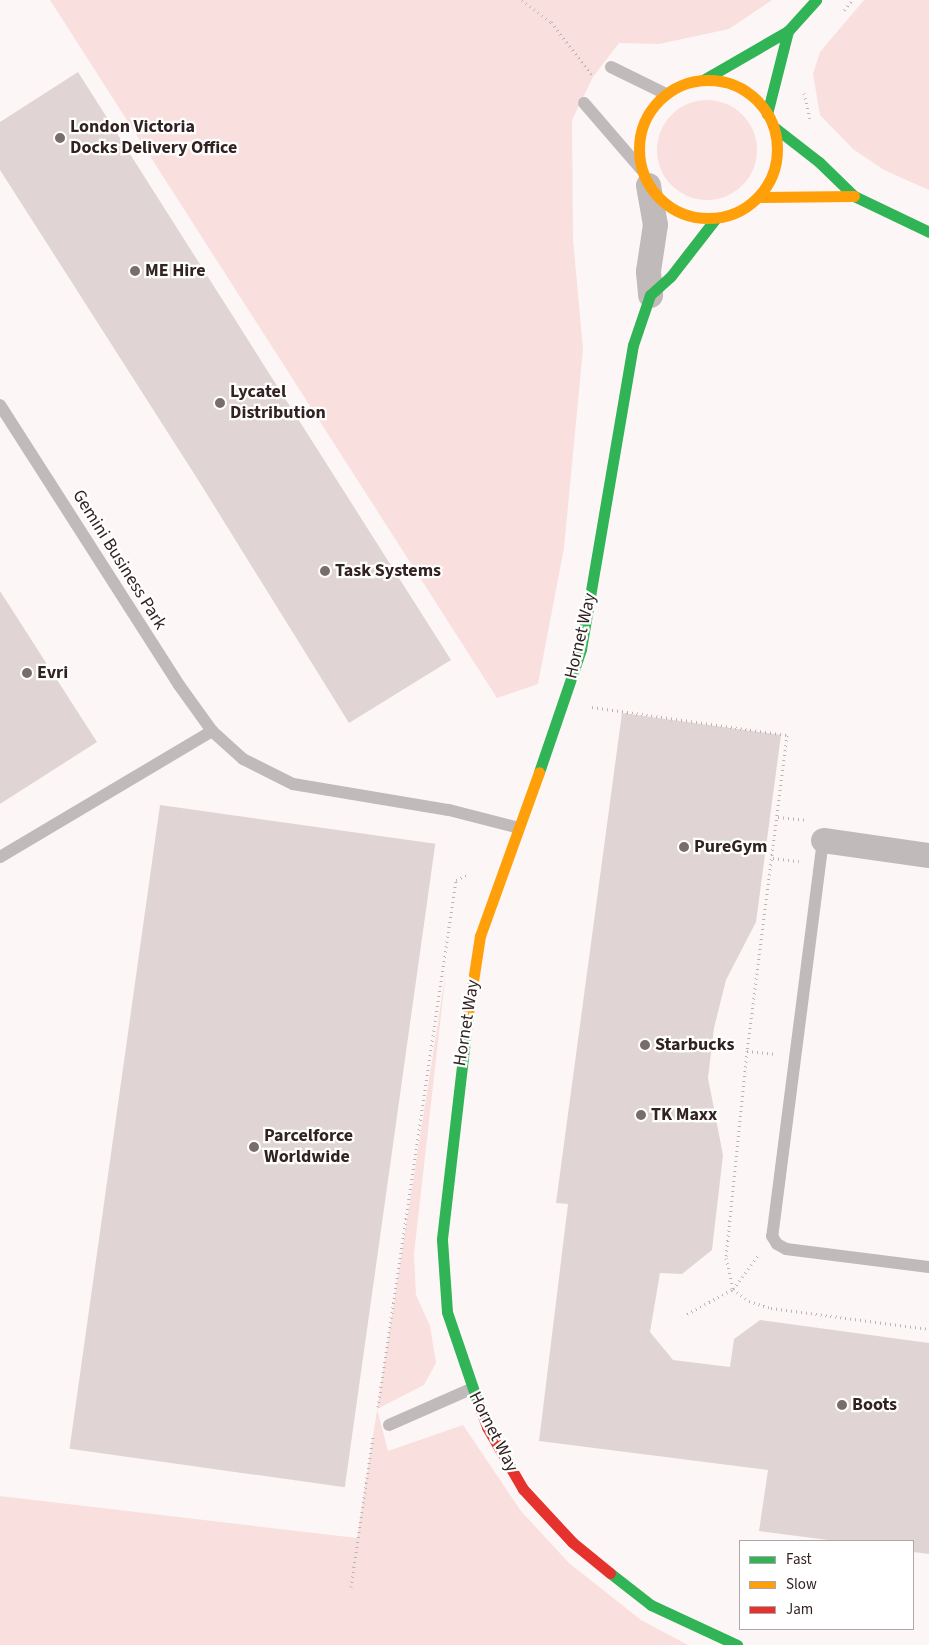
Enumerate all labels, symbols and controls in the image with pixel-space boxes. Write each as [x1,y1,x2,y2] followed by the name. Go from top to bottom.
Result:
[70,117,237,160] place label: London Victoria Docks Delivery Office
[54,132,66,144] marker: London Victoria Docks Delivery Office
[145,260,206,282] place label: ME Hire
[129,265,141,277] marker: ME Hire
[230,382,326,424] place label: Lycatel Distribution
[214,397,226,409] marker: Lycatel Distribution
[67,486,171,634] street label: Gemini Business Park
[335,560,441,582] place label: Task Systems
[319,565,331,577] marker: Task Systems
[561,591,601,681] street label: Hornet Way
[37,662,68,684] place label: Evri
[21,667,33,679] marker: Evri
[694,836,768,858] place label: PureGym
[678,841,690,853] marker: PureGym
[450,978,484,1068] street label: Hornet Way
[655,1034,734,1056] place label: Starbucks
[639,1039,651,1051] marker: Starbucks
[651,1104,717,1126] place label: TK Maxx
[635,1109,647,1121] marker: TK Maxx
[264,1126,353,1168] place label: Parcelforce Worldwide
[248,1141,260,1153] marker: Parcelforce Worldwide
[464,1388,522,1476] street label: Hornet Way
[852,1394,897,1416] place label: Boots
[836,1399,848,1411] marker: Boots
[739,1540,914,1630] legend
[786,1549,812,1570] text: Fast
[786,1574,817,1595] text: Slow
[786,1599,813,1620] text: Jam

